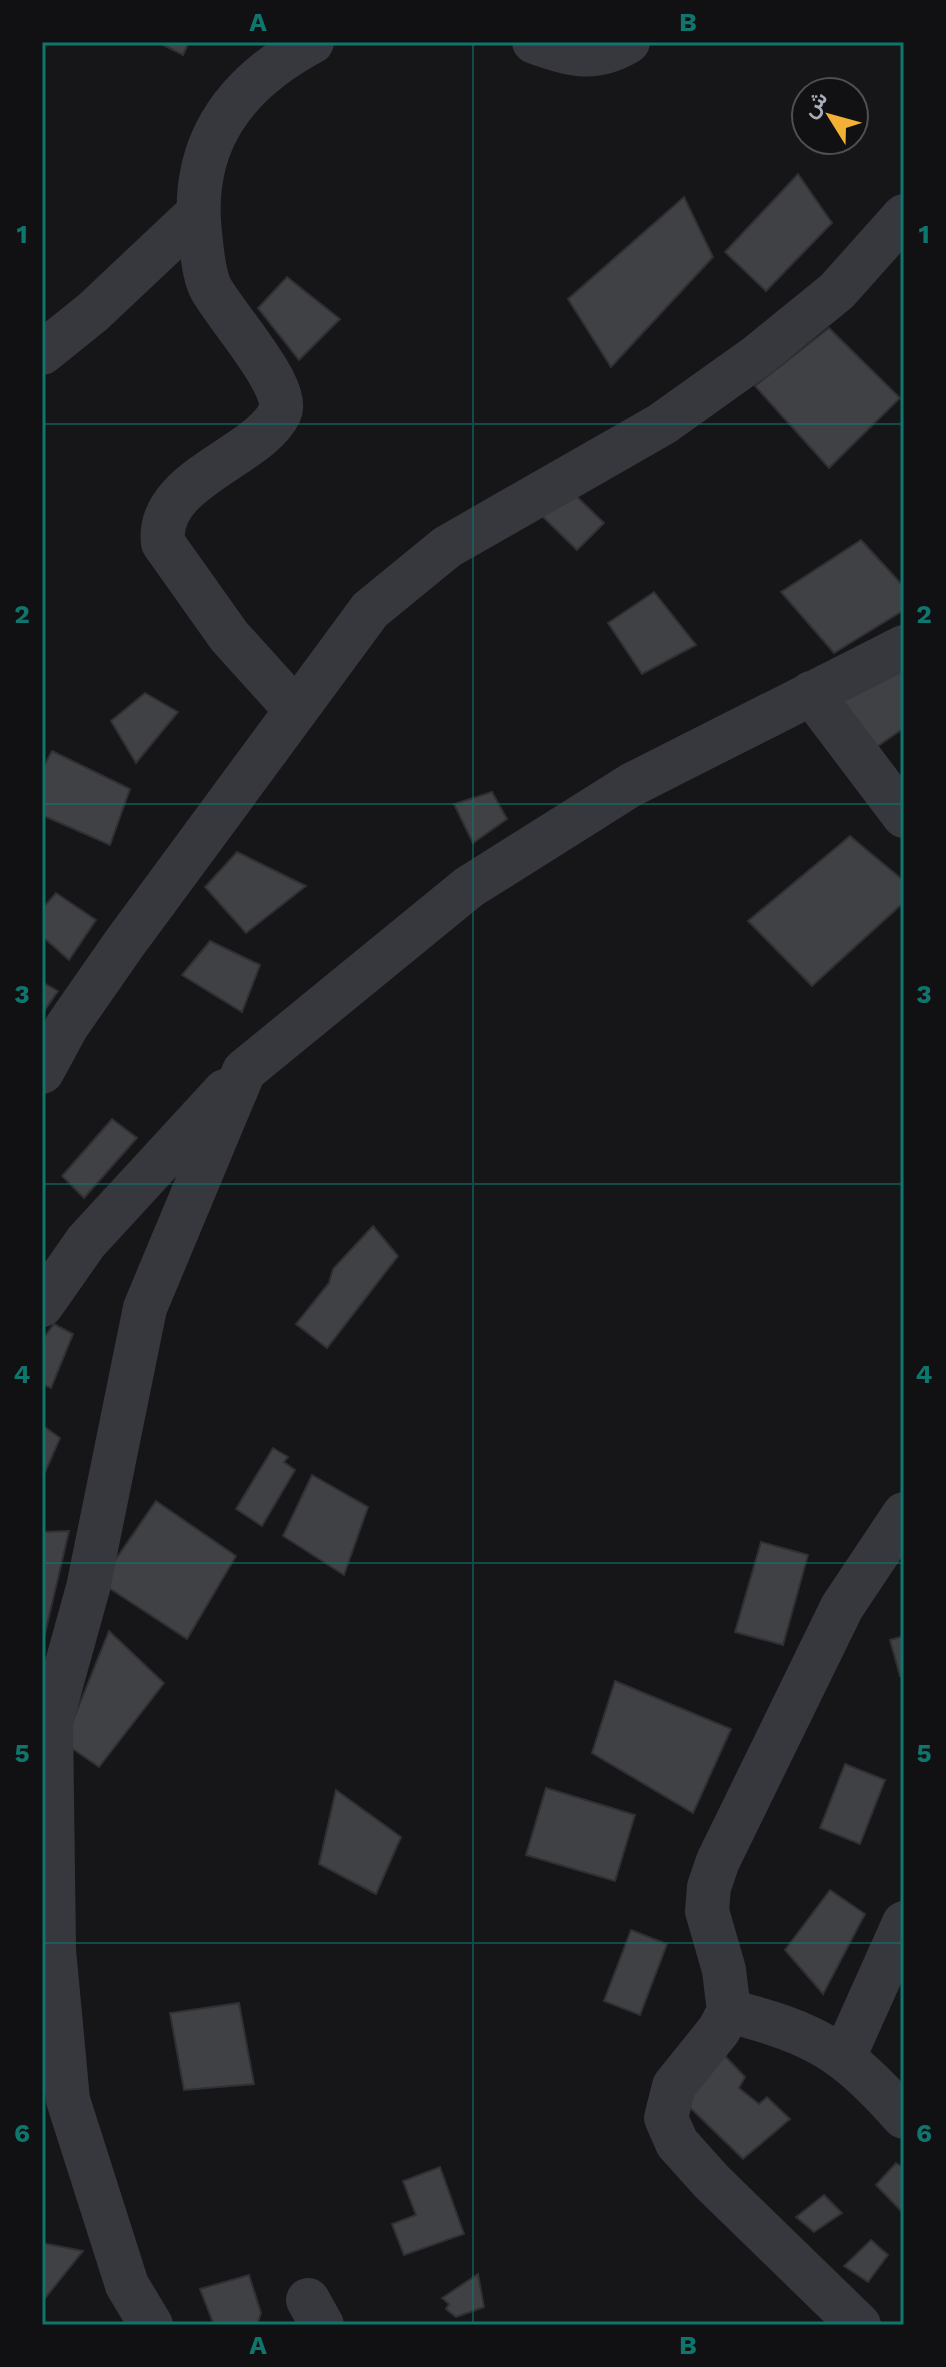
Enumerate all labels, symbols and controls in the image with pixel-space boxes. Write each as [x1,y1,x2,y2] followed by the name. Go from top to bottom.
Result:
[249,7,267,37] text: A
[679,7,697,37] text: B
[790,76,870,156] north arrow
[796,86,833,123] text: ش
[16,219,28,249] text: 1
[918,219,930,249] text: 1
[14,599,30,629] text: 2
[916,599,932,629] text: 2
[14,979,30,1009] text: 3
[916,979,932,1009] text: 3
[14,1359,31,1389] text: 4
[916,1359,933,1389] text: 4
[14,1738,30,1768] text: 5
[916,1738,932,1768] text: 5
[14,2118,30,2148] text: 6
[916,2118,932,2148] text: 6
[249,2330,267,2360] text: A
[679,2330,697,2360] text: B

